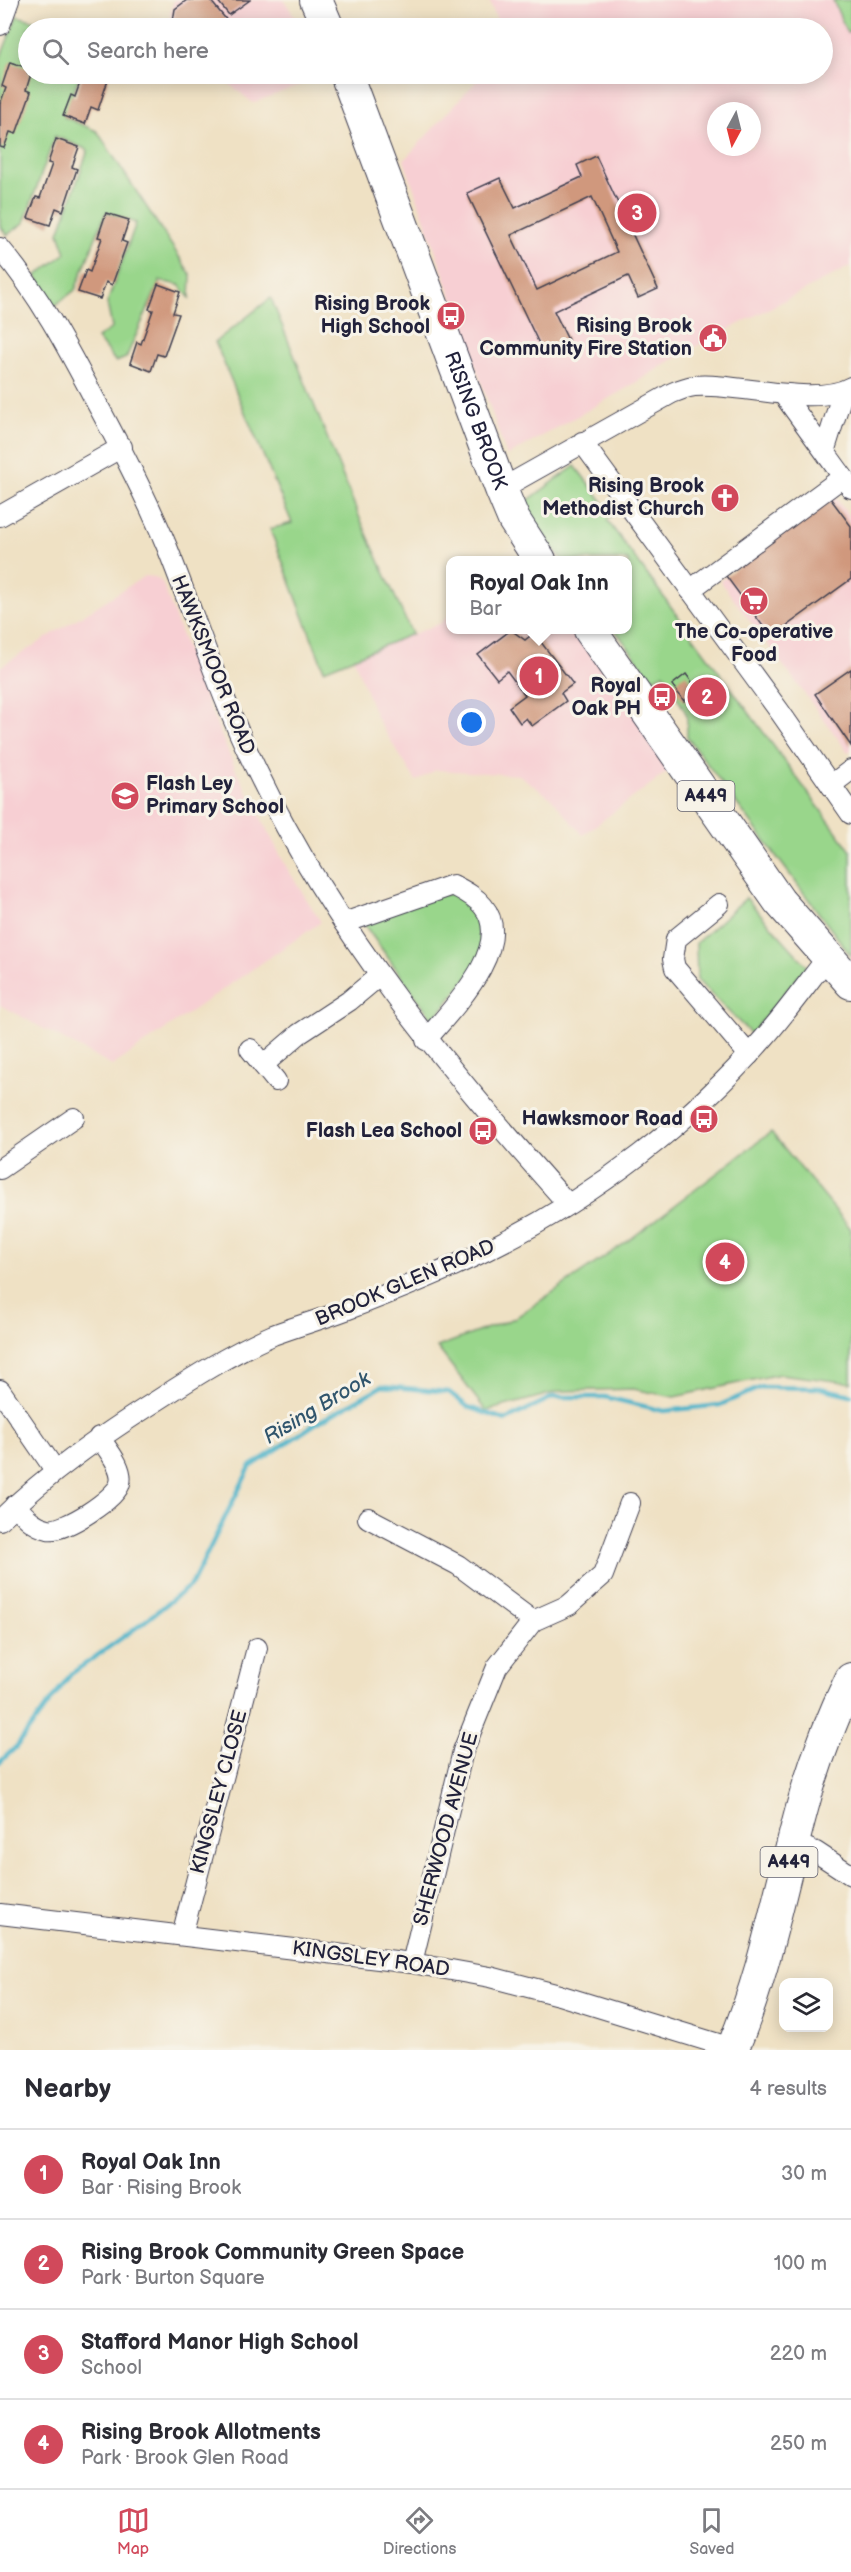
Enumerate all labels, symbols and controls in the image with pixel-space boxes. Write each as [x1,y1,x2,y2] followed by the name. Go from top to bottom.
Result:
[18,18,833,84] search box
[39,35,72,68] icon: search
[87,38,209,65] text: Search here
[707,102,761,156] north arrow
[618,190,656,236] pin: 3
[314,292,431,339] place label: Rising Brook High School
[435,300,467,332] bus stop icon: Rising Brook High School
[480,314,693,361] place label: Rising Brook Community Fire Station
[697,322,729,354] public building icon: Rising Brook Community Fire Station
[439,348,512,493] street label: RISING BROOK
[542,474,705,521] place label: Rising Brook Methodist Church
[709,482,741,514] church icon: Rising Brook Methodist Church
[446,556,632,634] popup
[469,570,609,597] text: Royal Oak Inn
[166,572,260,758] street label: HAWKSMOOR ROAD
[738,585,770,617] supermarket icon: The Co-operative Food
[469,597,501,621] text: Bar
[675,620,833,667] place label: The Co-operative Food
[520,654,558,698] pin: 1
[572,674,641,721] place label: Royal Oak PH
[688,674,726,720] pin: 2
[646,681,678,713] bus stop icon: Royal Oak PH
[457,708,486,737] your location
[146,772,284,819] place label: Flash Ley Primary School
[109,780,141,812] school or university icon: Flash Ley Primary School
[678,781,734,811] road number: A449
[688,1103,720,1135] bus stop icon: Hawksmoor Road
[522,1107,683,1131] place label: Hawksmoor Road
[467,1115,499,1147] bus stop icon: Flash Lea School
[306,1119,462,1143] place label: Flash Lea School
[312,1234,498,1332] street label: BROOK GLEN ROAD
[706,1240,744,1284] pin: 4
[259,1366,376,1450] water label: Rising Brook
[186,1707,252,1877] street label: KINGSLEY CLOSE
[409,1730,483,1928] street label: SHERWOOD AVENUE
[760,1847,818,1877] road number: A449
[291,1936,451,1982] street label: KINGSLEY ROAD
[779,1978,833,2032] map controls
[779,1978,833,2032] button: layers
[24,2074,111,2105] text: Nearby
[749,2077,827,2101] text: 4 results
[81,2149,221,2176] text: Royal Oak Inn
[39,2162,48,2186] text: 1
[781,2162,827,2186] text: 30 m
[81,2176,241,2200] text: Bar · Rising Brook
[81,2239,464,2266] text: Rising Brook Community Green Space
[38,2252,49,2276] text: 2
[774,2252,827,2276] text: 100 m
[81,2266,265,2290] text: Park · Burton Square
[81,2329,358,2356] text: Stafford Manor High School
[38,2342,49,2366] text: 3
[770,2342,827,2366] text: 220 m
[81,2356,142,2380] text: School
[81,2419,321,2446] text: Rising Brook Allotments
[38,2432,49,2456] text: 4
[770,2432,827,2456] text: 250 m
[81,2446,289,2470] text: Park · Brook Glen Road
[117,2504,150,2559] tab: Map
[383,2504,456,2559] tab: Directions
[689,2504,734,2559] tab: Saved

